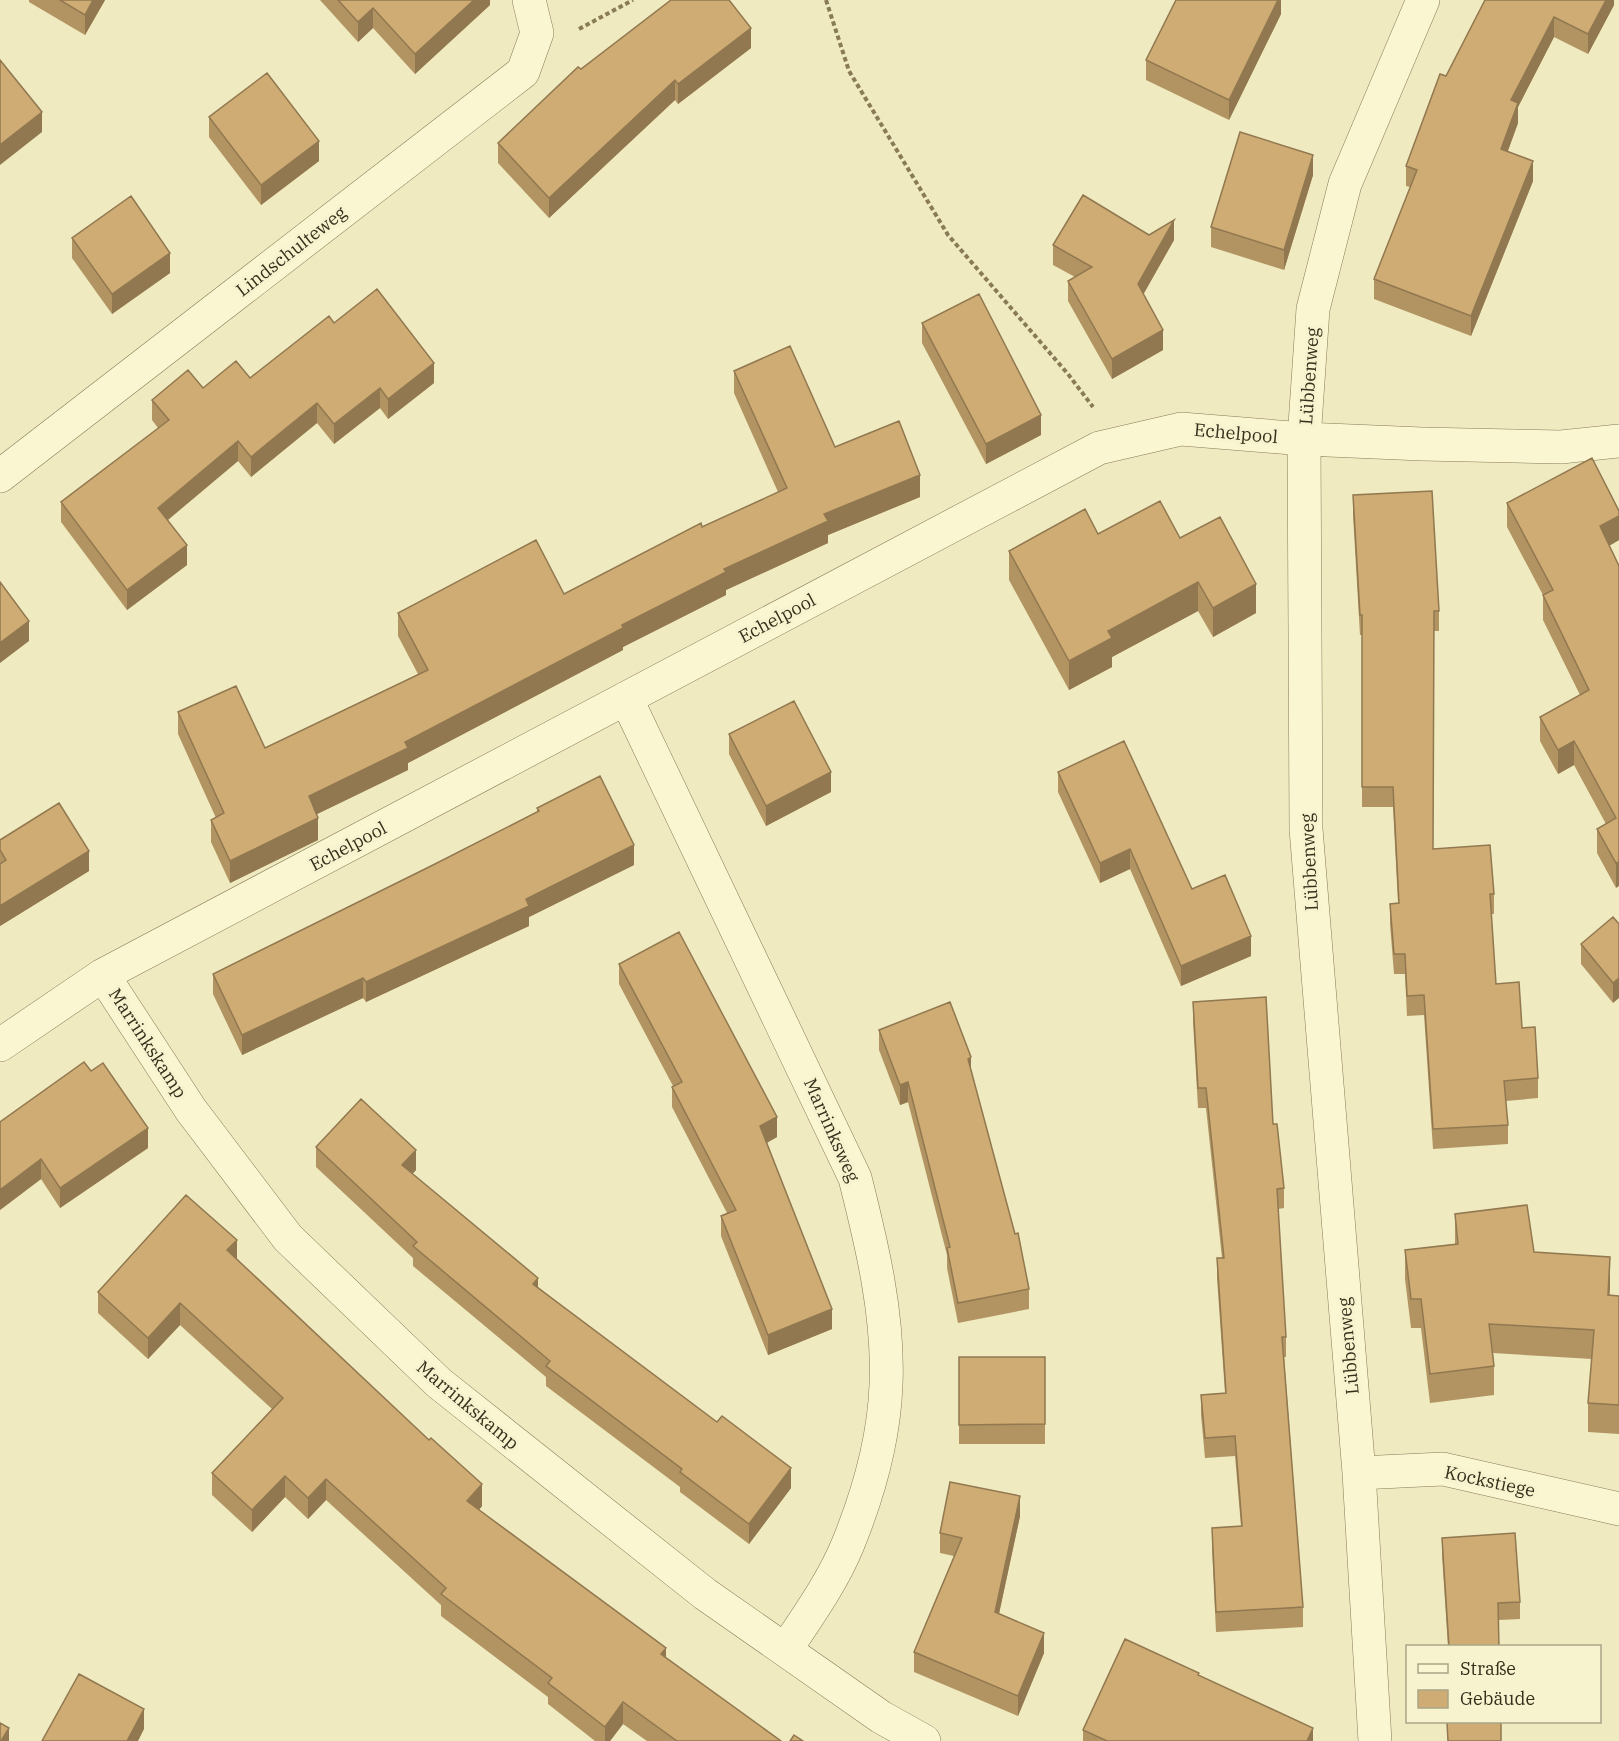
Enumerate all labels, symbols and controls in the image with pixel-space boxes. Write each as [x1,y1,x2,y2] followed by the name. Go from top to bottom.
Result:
[231,201,351,301] street label: Lindschulteweg
[1294,326,1324,426] street label: Lübbenweg
[1193,418,1279,448] street label: Echelpool
[735,588,819,648] street label: Echelpool
[1295,812,1323,911] street label: Lübbenweg
[306,816,390,876] street label: Echelpool
[104,984,192,1102] street label: Marrinkskamp
[799,1075,865,1186] street label: Marrinksweg
[1332,1296,1364,1396] street label: Lübbenweg
[412,1356,524,1454] street label: Marrinkskamp
[1443,1460,1537,1502] street label: Kockstiege
[1406,1645,1601,1723] legend
[1460,1657,1516,1680] text: Straße
[1460,1687,1535,1710] text: Gebäude

